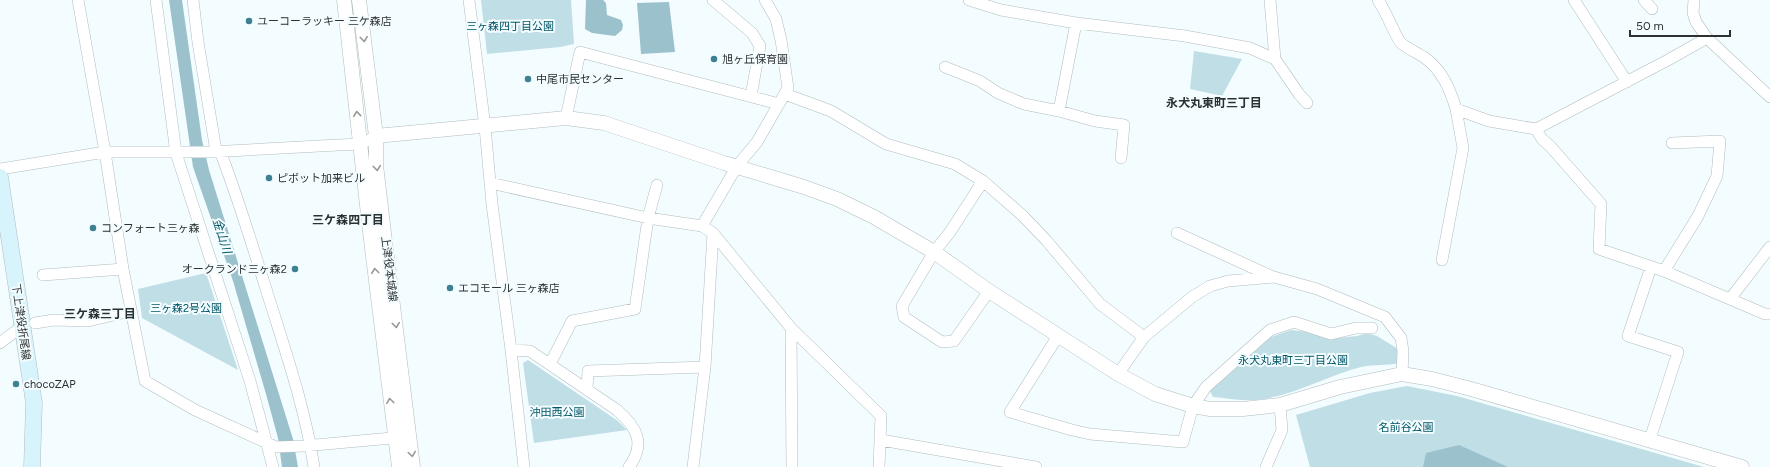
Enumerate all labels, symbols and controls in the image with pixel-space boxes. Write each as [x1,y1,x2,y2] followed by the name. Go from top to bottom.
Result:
[1630,12,1730,38] scale bar
[257,15,392,28] place label: ユーコーラッキー 三ケ森店
[244,16,254,26] marker: ユーコーラッキー 三ケ森店
[1636,19,1664,33] text: 50 m
[466,20,554,33] park label: 三ヶ森四丁目公園
[359,36,368,42] one-way arrow
[722,53,788,66] place label: 旭ヶ丘保育園
[709,54,719,64] marker: 旭ヶ丘保育園
[536,73,624,86] place label: 中尾市民センター
[523,74,533,84] marker: 中尾市民センター
[1166,96,1262,110] district label: 永犬丸東町三丁目
[353,111,362,118] one-way arrow
[372,165,381,171] one-way arrow
[277,172,365,185] place label: ピボット加来ビル
[264,173,274,183] marker: ピボット加来ビル
[312,213,384,227] district label: 三ケ森四丁目
[210,217,235,257] water label: 金山川
[101,222,200,235] place label: コンフォート三ヶ森
[88,223,98,233] marker: コンフォート三ヶ森
[379,235,399,303] street label: 上津役本城線
[182,263,287,276] place label: オークランド三ヶ森2
[290,264,300,274] marker: オークランド三ヶ森2
[371,268,380,275] one-way arrow
[458,282,560,295] place label: エコモール 三ヶ森店
[9,283,33,361] street label: 下上津役折尾線
[445,283,455,293] marker: エコモール 三ヶ森店
[150,302,222,315] park label: 三ヶ森2号公園
[64,307,136,321] district label: 三ケ森三丁目
[391,322,400,328] one-way arrow
[1238,354,1348,367] park label: 永犬丸東町三丁目公園
[24,378,76,391] place label: chocoZAP
[11,379,21,389] marker: chocoZAP
[386,398,395,404] one-way arrow
[530,406,585,419] park label: 沖田西公園
[1379,421,1434,434] park label: 名前谷公園
[407,451,416,457] one-way arrow

